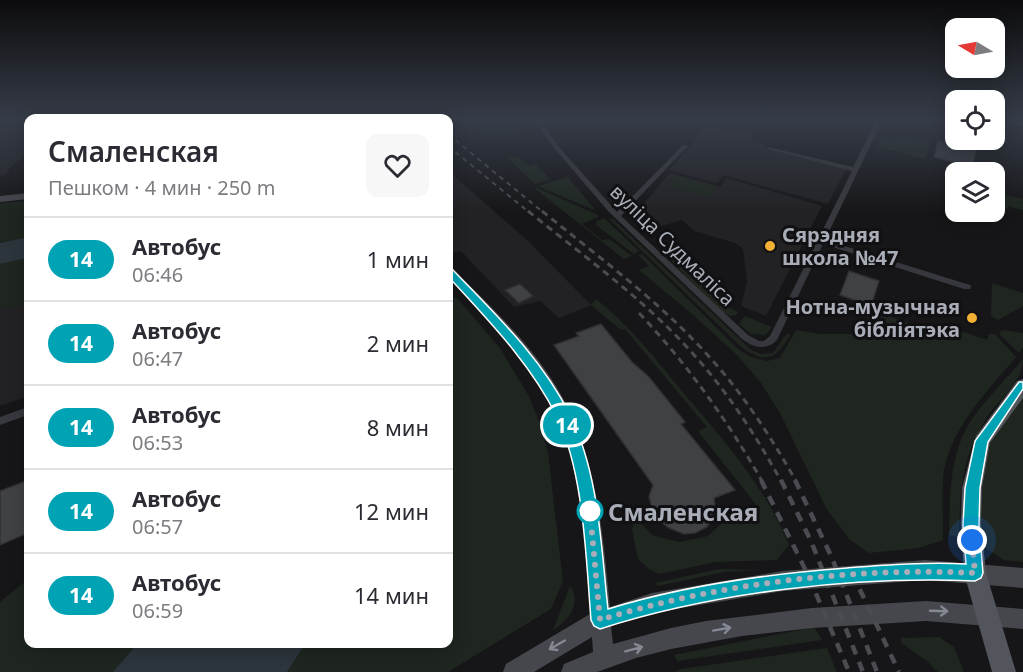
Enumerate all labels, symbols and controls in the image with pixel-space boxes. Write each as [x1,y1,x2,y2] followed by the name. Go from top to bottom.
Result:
[945,18,1005,78] north arrow
[945,18,1005,222] map controls
[945,90,1005,150] button: locate
[48,132,219,170] text: Смаленская
[366,134,429,197] button: heart
[945,162,1005,222] button: layers
[48,174,275,201] text: Пешком · 4 мин · 250 m
[605,178,741,312] street label: вуліца Судмаліса
[782,221,898,271] place label: Сярэдняя школа №47
[132,231,221,261] text: Автобус
[763,239,777,253] marker: Сярэдняя школа №47
[367,244,429,274] text: 1 мин
[69,245,93,273] text: 14
[132,261,183,288] text: 06:46
[785,293,960,343] place label: Нотна-музычная бібліятэка
[965,311,979,325] marker: Нотна-музычная бібліятэка
[132,315,221,345] text: Автобус
[367,328,429,358] text: 2 мин
[69,329,93,357] text: 14
[132,345,183,372] text: 06:47
[132,399,221,429] text: Автобус
[540,406,594,444] line badge: 14
[555,411,579,439] text: 14
[367,412,429,442] text: 8 мин
[69,413,93,441] text: 14
[132,429,183,456] text: 06:53
[132,483,221,513] text: Автобус
[608,495,758,528] place label: Смаленская
[354,496,429,526] text: 12 мин
[69,497,93,525] text: 14
[577,498,603,524] marker: Смаленская
[132,513,183,540] text: 06:57
[957,525,987,555] your location
[132,567,221,597] text: Автобус
[354,580,429,610] text: 14 мин
[69,581,93,609] text: 14
[132,597,183,624] text: 06:59
[929,606,949,617] one-way arrow
[712,624,732,635] one-way arrow
[549,639,566,651] one-way arrow
[624,643,643,654] one-way arrow

